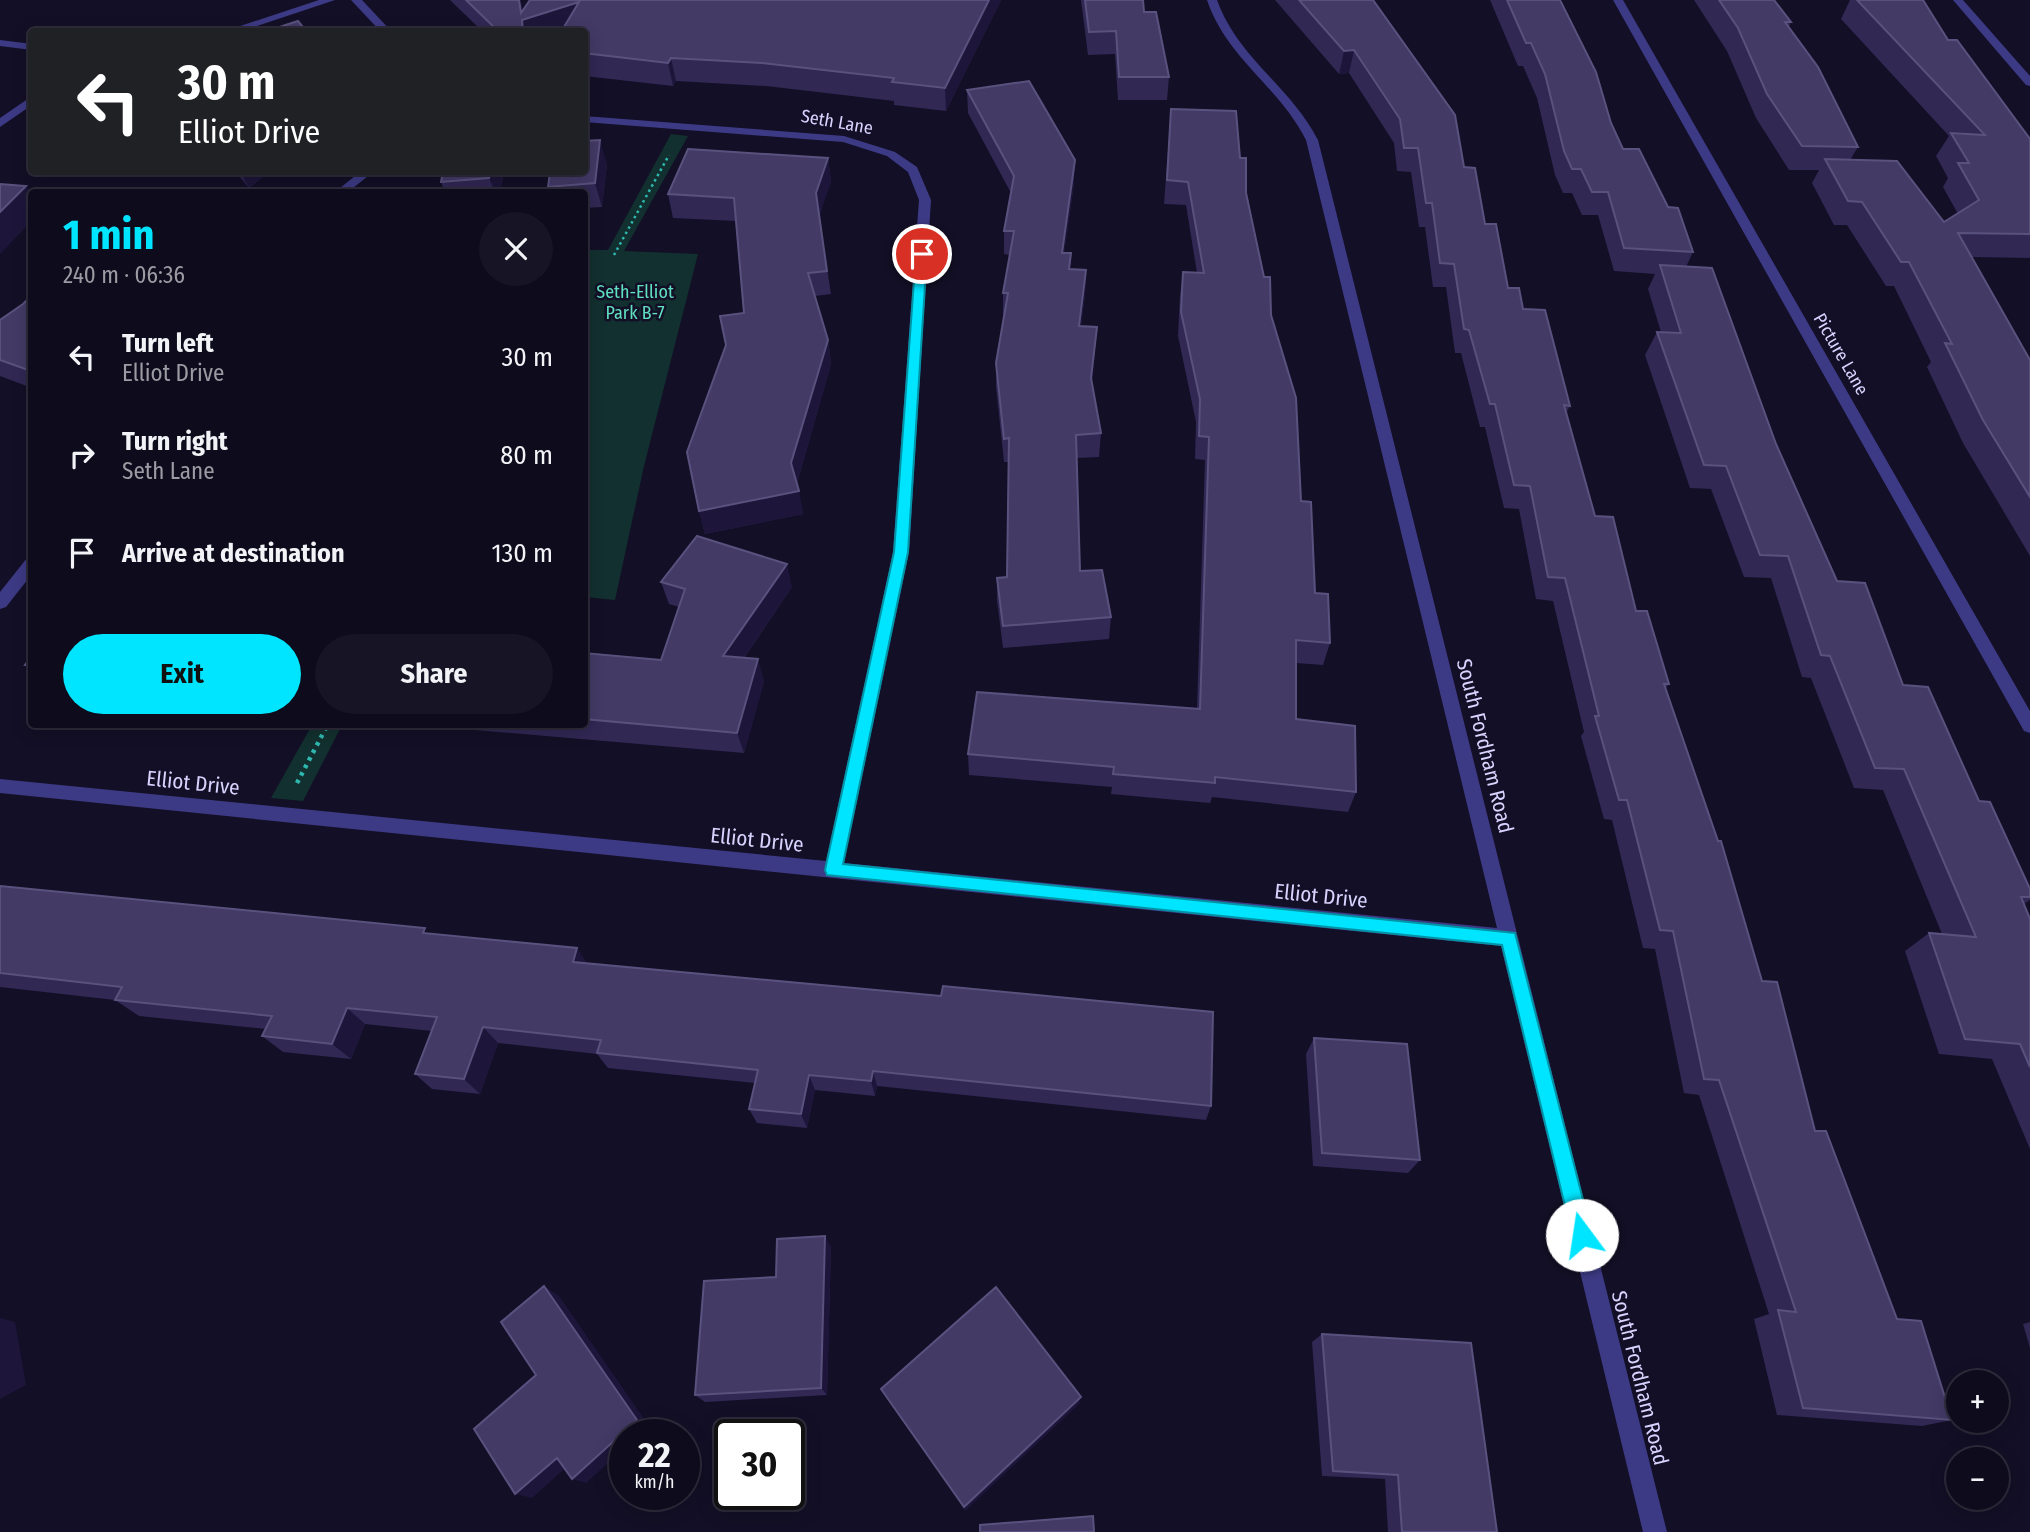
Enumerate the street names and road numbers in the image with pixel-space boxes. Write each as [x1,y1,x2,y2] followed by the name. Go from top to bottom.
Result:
[799,105,875,139] street label: Seth Lane
[1809,309,1873,399] street label: Picture Lane
[1451,656,1519,836] street label: South Fordham Road
[145,765,241,801] street label: Elliot Drive
[709,822,805,858] street label: Elliot Drive
[1273,878,1369,914] street label: Elliot Drive
[1606,1288,1674,1468] street label: South Fordham Road

